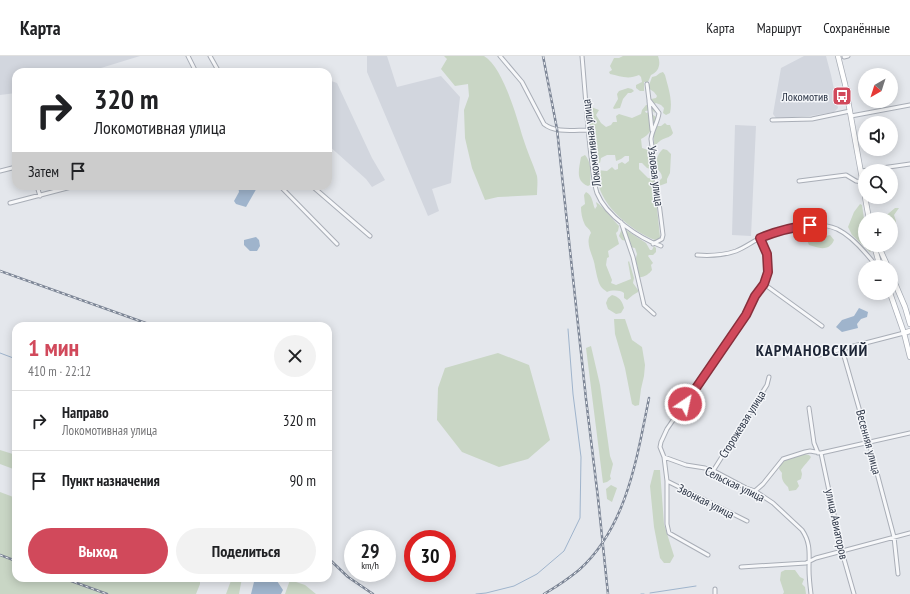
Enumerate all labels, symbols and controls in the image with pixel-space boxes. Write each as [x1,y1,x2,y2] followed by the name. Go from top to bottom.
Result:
[20,16,61,40] text: Карта
[706,19,735,37] text: Карта
[757,19,801,37] text: Маршрут
[823,19,890,37] text: Сохранённые
[858,68,898,108] north arrow
[858,68,898,300] map controls
[94,80,158,117] text: 320 m
[28,84,80,136] icon: right
[831,85,853,107] bus stop icon: Локомотив
[781,89,828,104] place label: Локомотив
[578,98,604,189] street label: Локомотивная улица
[94,116,226,139] text: Локомотивная улица
[858,116,898,156] button: sound
[645,145,667,207] street label: Узловая улица
[67,160,89,182] icon: arrive
[28,162,59,181] text: Затем
[858,164,898,204] button: search
[793,208,827,242] pin
[858,212,898,252] button: +
[799,214,821,236] icon: arrive
[858,260,898,300] button: −
[28,332,79,363] text: 1 мин
[274,335,316,377] button: close
[756,340,868,360] district label: КАРМАНОВСКИЙ
[28,363,91,380] text: 410 m · 22:12
[664,383,706,425] position arrow
[715,387,769,461] street label: Сторожевая улица
[62,403,109,422] text: Направо
[853,408,885,476] street label: Весенняя улица
[28,410,50,432] icon: right
[283,411,316,430] text: 320 m
[62,422,157,439] text: Локомотивная улица
[703,463,768,505] street label: Сельская улица
[28,470,50,492] icon: arrive
[62,471,160,490] text: Пункт назначения
[290,471,316,490] text: 90 m
[675,480,737,522] street label: Звонкая улица
[822,487,852,561] street label: улица Авиаторов
[28,528,168,574] button: Выход
[176,528,316,574] button: Поделиться
[404,530,456,582] speed limit sign: 30
[360,538,380,564] text: 29
[361,559,379,572] text: km/h

